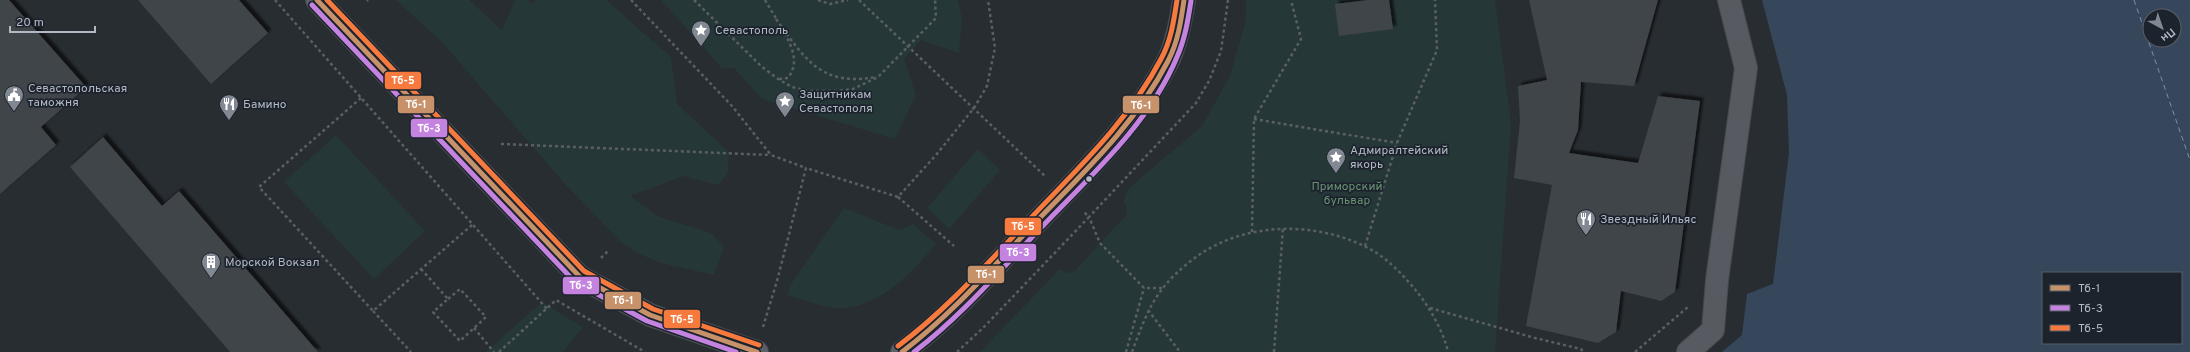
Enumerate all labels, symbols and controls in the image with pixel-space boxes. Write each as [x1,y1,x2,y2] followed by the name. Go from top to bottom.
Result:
[10,8,95,34] scale bar
[2142,8,2182,48] north arrow
[16,15,44,31] text: 20 m
[690,19,712,47] place icon: Севастополь
[715,23,788,39] place label: Севастополь
[2158,25,2178,45] text: Пн
[384,71,422,90] line badge: Тб-5
[391,74,415,88] text: Тб-5
[28,81,127,111] place label: Севастопольская таможня
[3,84,25,112] public building icon: Севастопольская таможня
[799,87,873,117] place label: Защитникам Севастополя
[774,90,796,118] place icon: Защитникам Севастополя
[218,93,240,121] restaurant icon: Бамино
[397,95,435,114] line badge: Тб-1
[1122,95,1160,114] line badge: Тб-1
[243,97,287,113] place label: Бамино
[405,98,427,112] text: Тб-1
[1130,99,1152,113] text: Тб-1
[410,118,448,138] line badge: Тб-3
[417,122,441,136] text: Тб-3
[1350,143,1448,173] place label: Адмиралтейский якорь
[1325,146,1347,174] place icon: Адмиралтейский якорь
[1084,174,1094,184] unlabelled marker
[1311,179,1383,209] park label: Приморский бульвар
[1575,208,1597,236] restaurant icon: Звездный Ильяс
[1600,212,1696,228] place label: Звездный Ильяс
[1004,217,1042,236] line badge: Тб-5
[1011,220,1035,234] text: Тб-5
[999,243,1037,262] line badge: Тб-3
[1006,246,1030,260] text: Тб-3
[200,251,222,279] building icon: Морской Вокзал
[225,255,320,271] place label: Морской Вокзал
[967,265,1005,284] line badge: Тб-1
[975,268,997,282] text: Тб-1
[2042,272,2182,344] legend
[562,276,600,295] line badge: Тб-3
[569,279,593,293] text: Тб-3
[2078,281,2100,297] text: Тб-1
[604,291,642,310] line badge: Тб-1
[612,294,634,308] text: Тб-1
[2078,301,2103,317] text: Тб-3
[663,309,701,329] line badge: Тб-5
[670,313,694,327] text: Тб-5
[2078,321,2103,337] text: Тб-5

